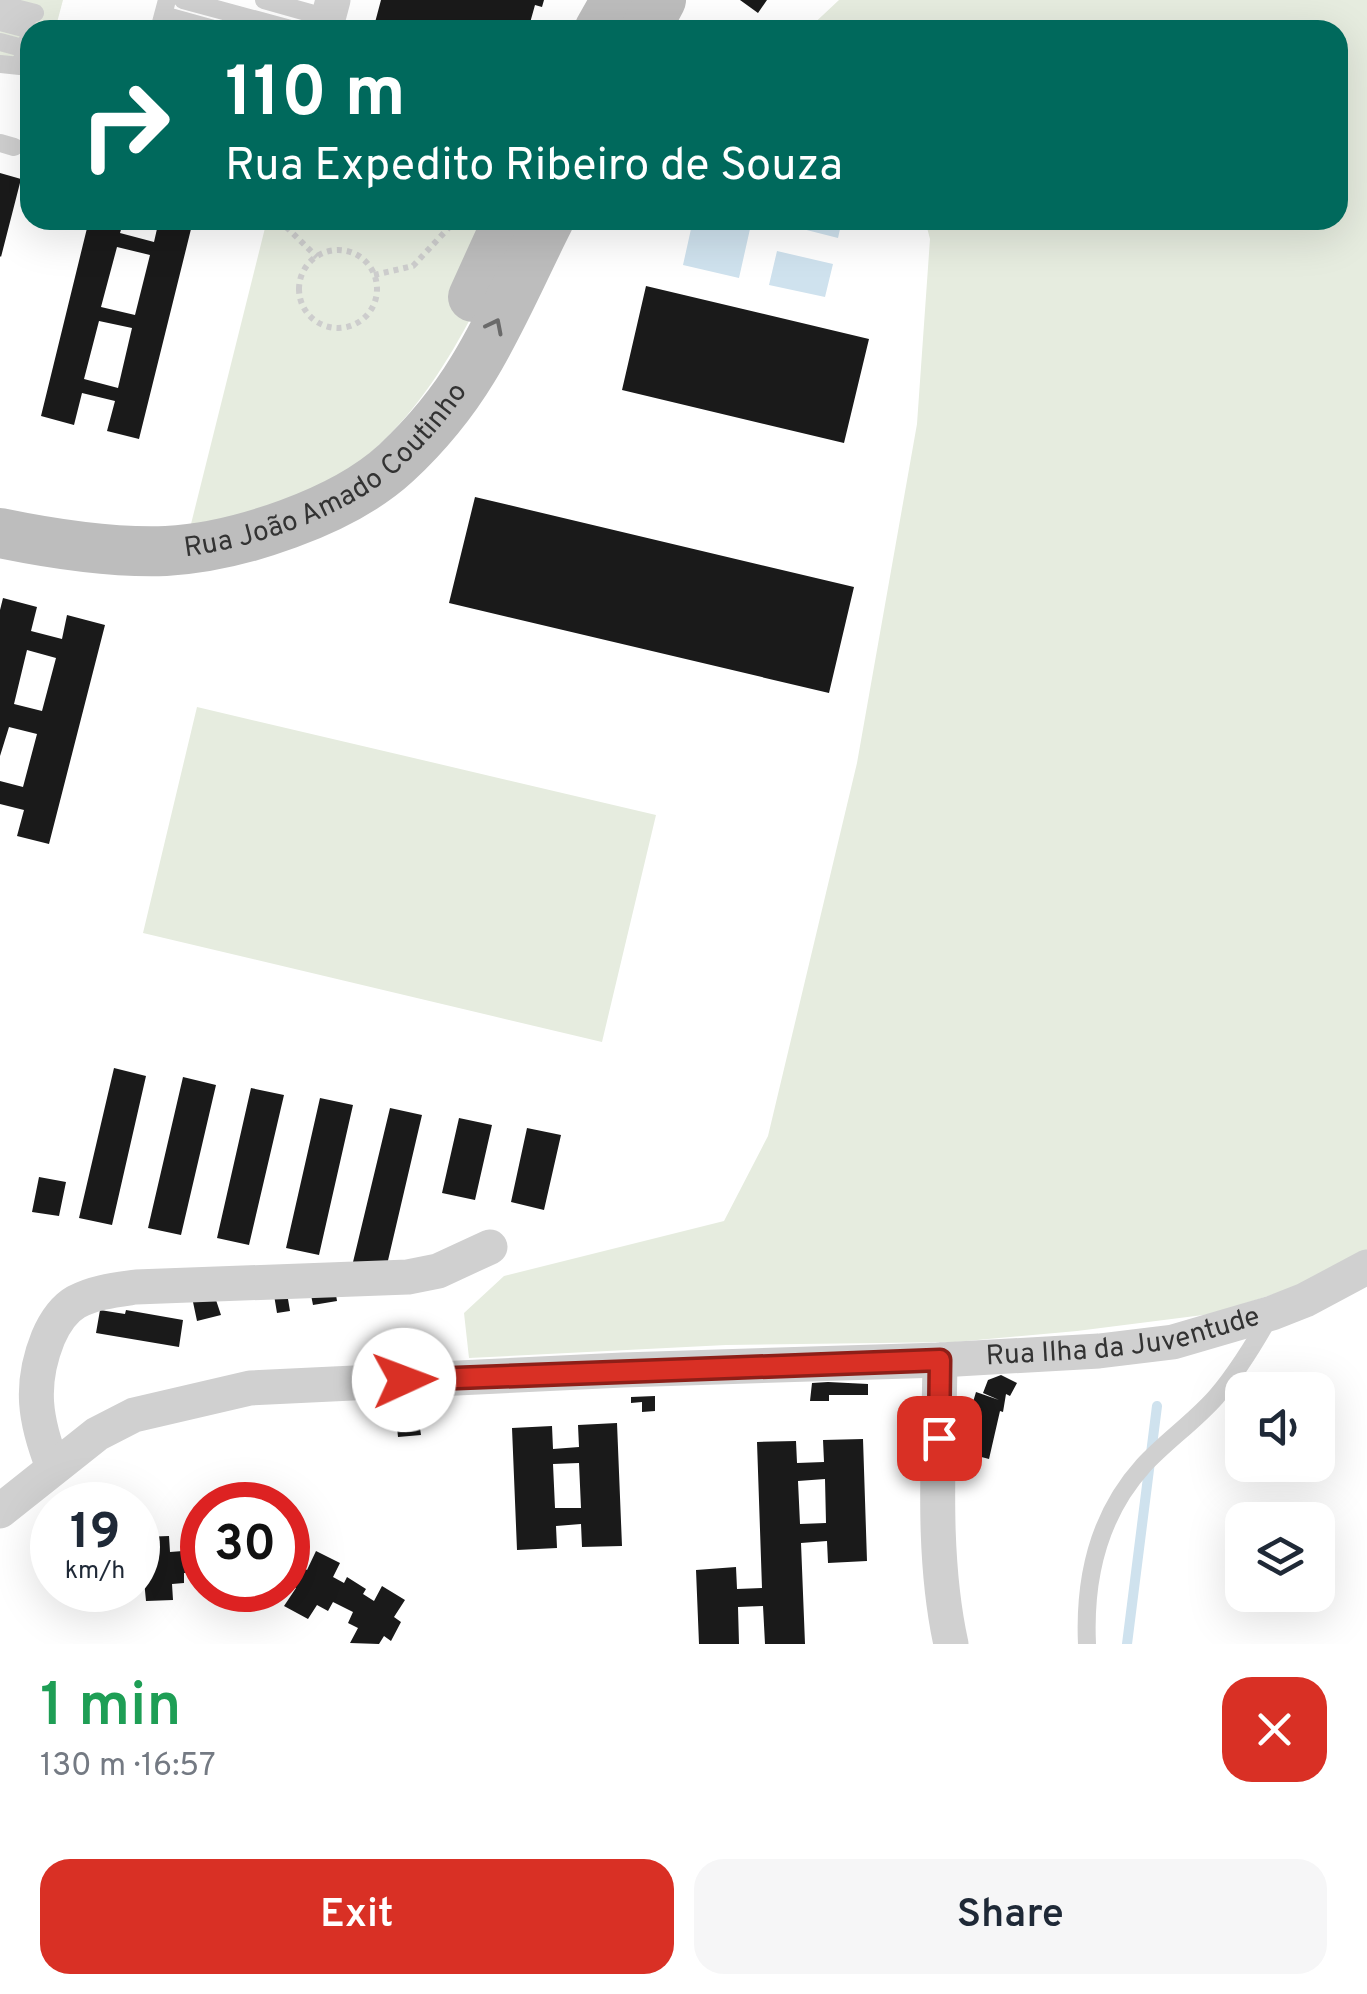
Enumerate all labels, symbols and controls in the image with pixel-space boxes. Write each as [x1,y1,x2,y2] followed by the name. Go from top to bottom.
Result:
[225,52,406,141] text: 110 m
[60,60,190,190] icon: right
[225,139,843,196] text: Rua Expedito Ribeiro de Souza
[483,318,502,336] one-way arrow
[182,376,476,567] street label: Rua João Amado Coutinho
[985,1299,1264,1375] street label: Rua Ilha da Juventude
[352,1328,456,1432] position arrow
[1225,1372,1335,1612] map controls
[1225,1372,1335,1482] button: sound
[897,1396,982,1481] pin
[912,1411,967,1466] icon: arrive
[180,1482,310,1612] speed limit sign: 30
[1225,1502,1335,1612] button: layers
[70,1503,120,1566] text: 19
[65,1556,125,1588] text: km/h
[40,1671,181,1747] text: 1 min
[1222,1677,1327,1782] button: close
[40,1747,216,1787] text: 130 m · 16:57
[40,1859,674,1974] button: Exit
[694,1859,1327,1974] button: Share

